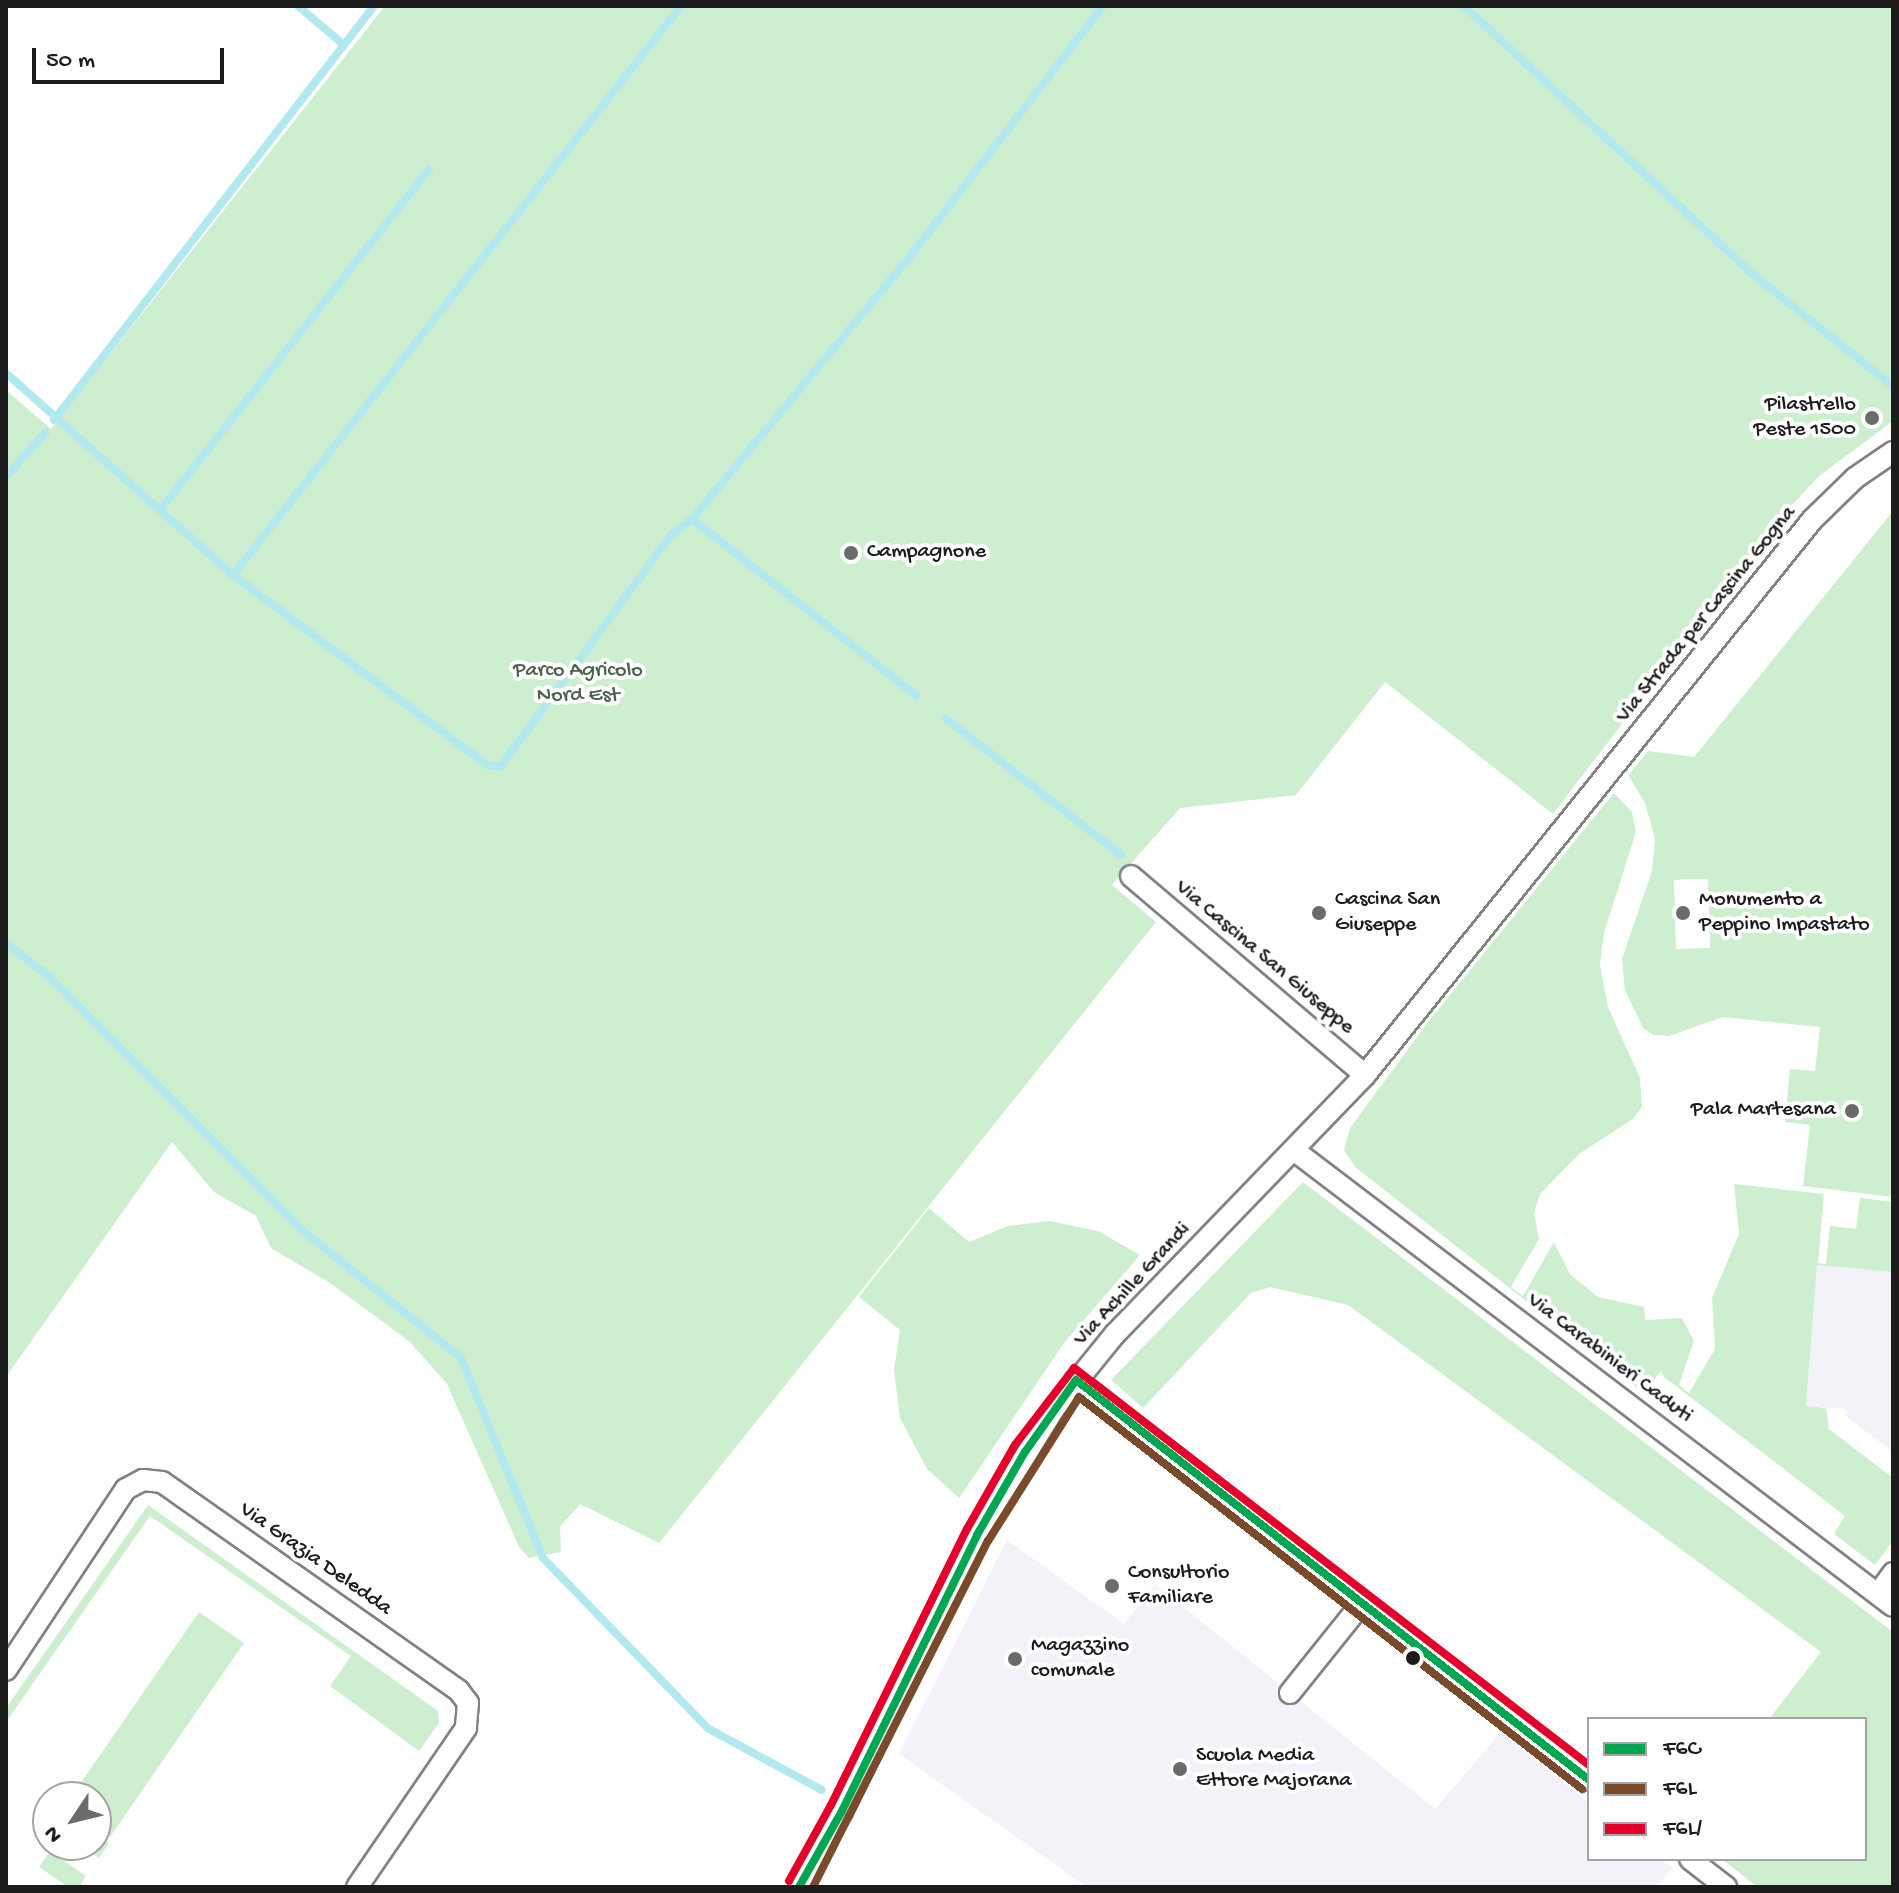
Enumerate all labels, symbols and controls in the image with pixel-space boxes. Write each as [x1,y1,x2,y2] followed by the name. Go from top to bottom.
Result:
[36,32,228,82] scale bar
[46,47,95,76] text: 50 m
[1753,392,1856,444] place label: Pilastrello Peste 1500
[1863,409,1881,427] marker: Pilastrello Peste 1500
[1611,501,1803,729] street label: Via Strada per Cascina Gogna
[867,540,986,566] place label: Campagnone
[842,544,860,562] marker: Campagnone
[513,658,643,710] park label: Parco Agricolo Nord Est
[1169,875,1359,1041] street label: Via Cascina San Giuseppe
[1335,887,1440,938] place label: Cascina San Giuseppe
[1699,887,1870,938] place label: Monumento a Peppino Impastato
[1310,904,1328,922] marker: Cascina San Giuseppe
[1674,904,1692,922] marker: Monumento a Peppino Impastato
[1691,1098,1836,1124] place label: Pala Martesana
[1843,1102,1861,1120] marker: Pala Martesana
[1069,1218,1197,1352] street label: Via Achille Grandi
[1521,1288,1697,1430] street label: Via Carabinieri Caduti
[234,1498,396,1622] street label: Via Grazia Deledda
[1128,1560,1229,1612] place label: Consultorio Familiare
[1103,1577,1121,1595] marker: Consultorio Familiare
[1031,1633,1129,1684] place label: Magazzino comunale
[1006,1650,1024,1668] marker: Magazzino comunale
[1405,1650,1421,1666] unlabelled marker
[1587,1717,1867,1861] legend
[1663,1735,1700,1764] text: F6C
[1196,1743,1351,1794] place label: Scuola Media Ettore Majorana
[1171,1760,1189,1778] marker: Scuola Media Ettore Majorana
[1663,1775,1696,1804] text: F6L
[32,1781,112,1861] north arrow
[1663,1815,1702,1844] text: F6L/
[39,1820,69,1847] text: N

